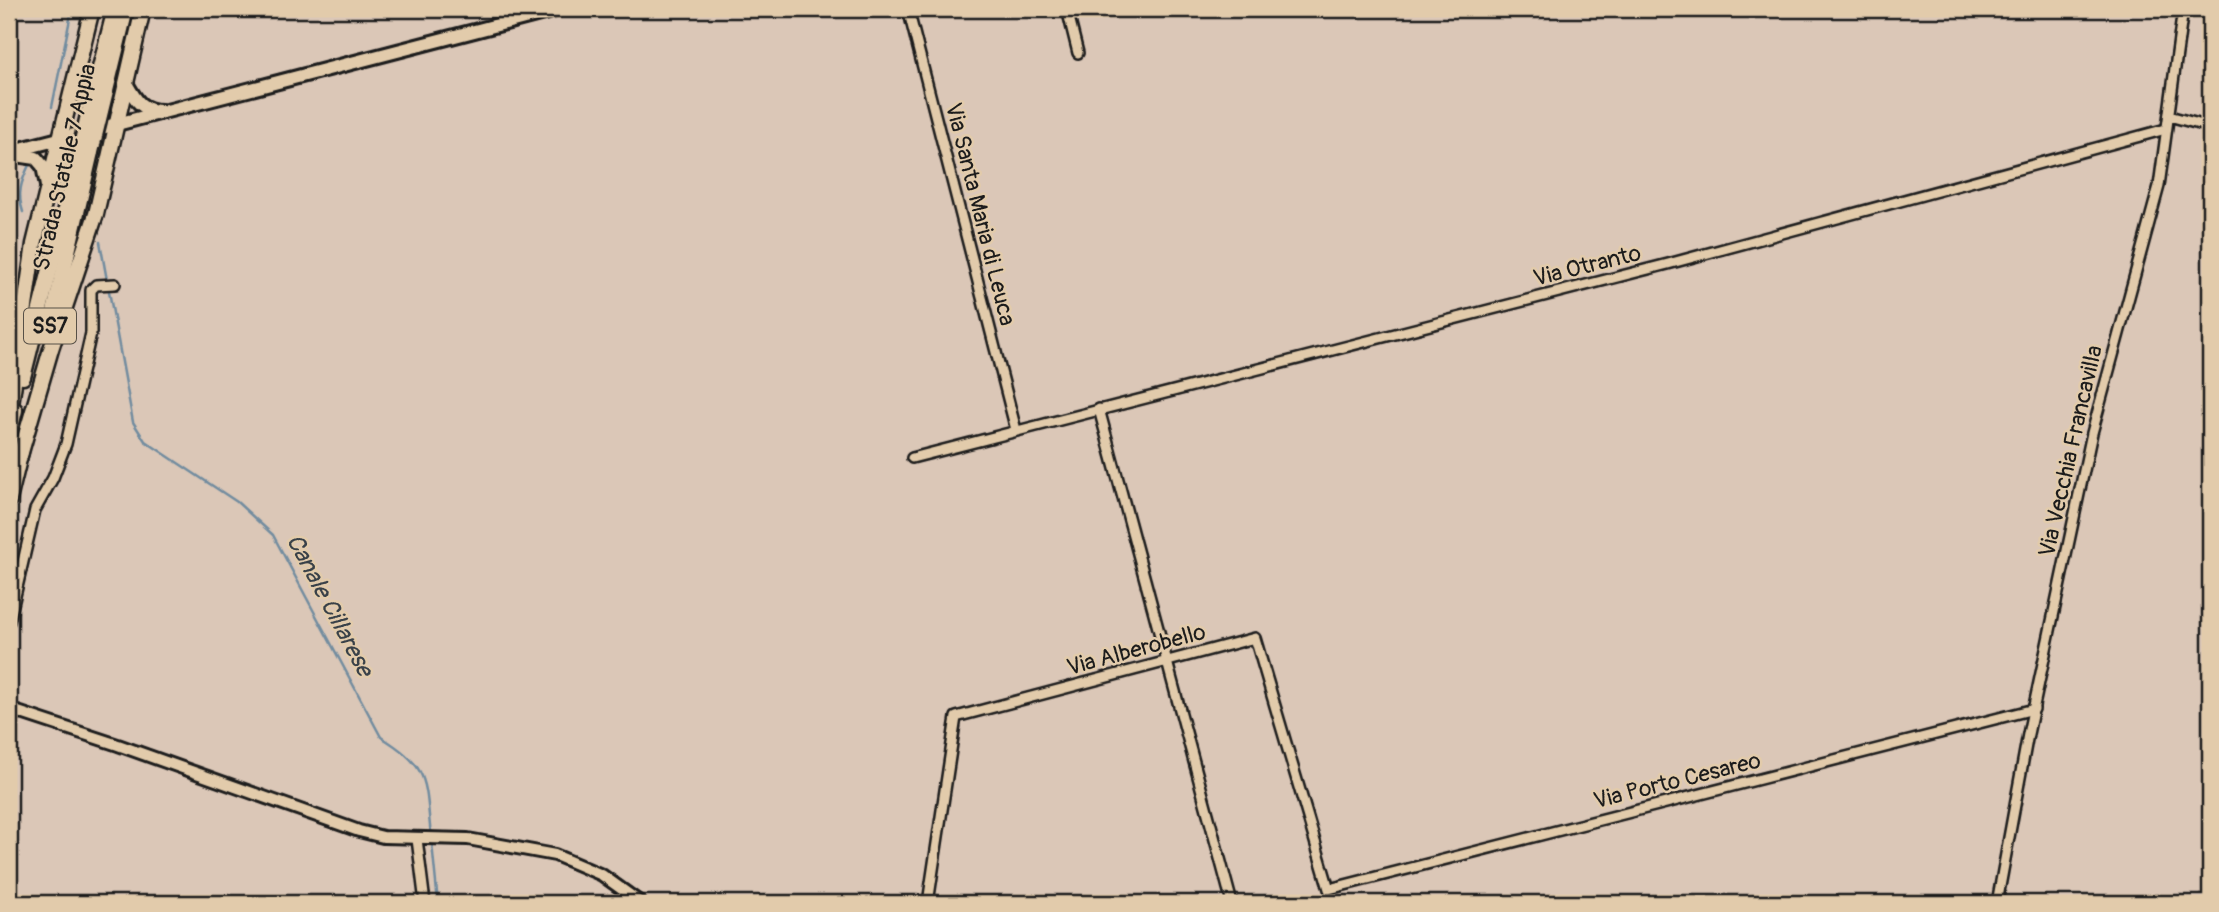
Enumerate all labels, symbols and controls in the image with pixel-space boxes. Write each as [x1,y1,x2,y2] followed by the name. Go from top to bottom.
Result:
[27,61,102,273] street label: Strada Statale 7 Appia
[939,100,1022,329] street label: Via Santa Maria di Leuca
[1530,238,1644,293] street label: Via Otranto
[24,308,76,344] road number: SS7
[2032,342,2109,560] street label: Via Vecchia Francavilla
[280,529,380,683] water label: Canale Cillarese
[1063,617,1209,682] street label: Via Alberobello
[1590,746,1764,815] street label: Via Porto Cesareo

